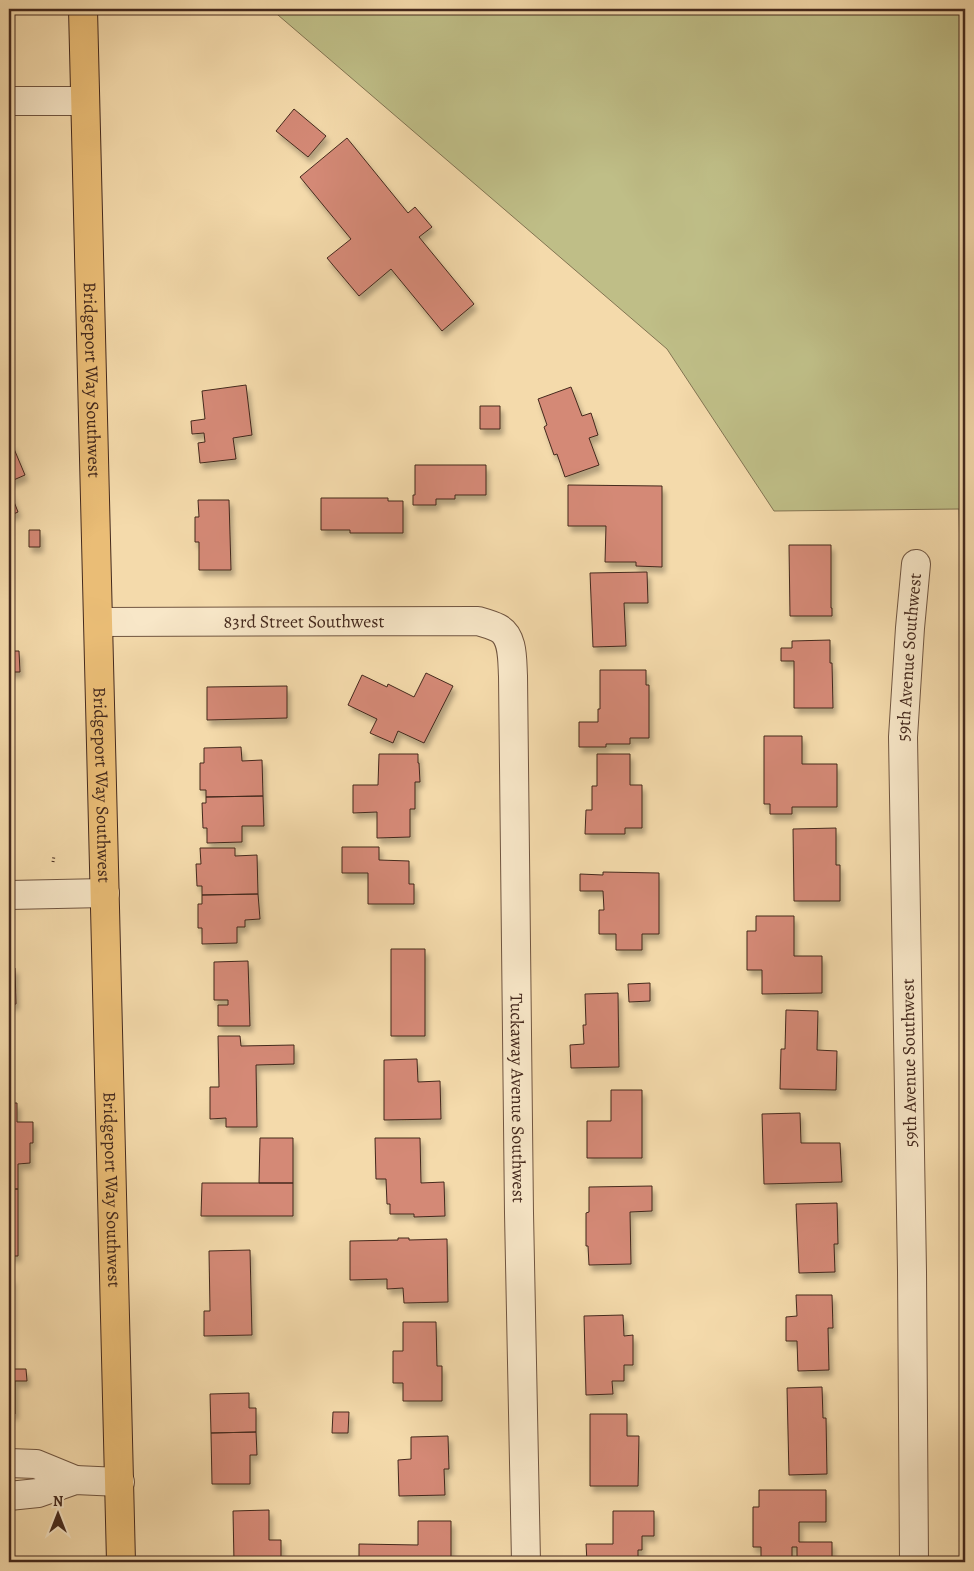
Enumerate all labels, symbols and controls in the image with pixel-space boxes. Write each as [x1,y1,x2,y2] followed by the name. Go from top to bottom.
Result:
[78,282,106,478] street label: Bridgeport Way Southwest
[891,572,927,742] street label: 59th Avenue Southwest
[223,609,385,634] street label: 83rd Street Southwest
[88,686,116,883] street label: Bridgeport Way Southwest
[896,978,922,1148] street label: 59th Avenue Southwest
[505,993,531,1203] street label: Tuckaway Avenue Southwest
[97,1091,126,1288] street label: Bridgeport Way Southwest
[32,1488,82,1538] north arrow
[53,1492,63,1511] text: N

